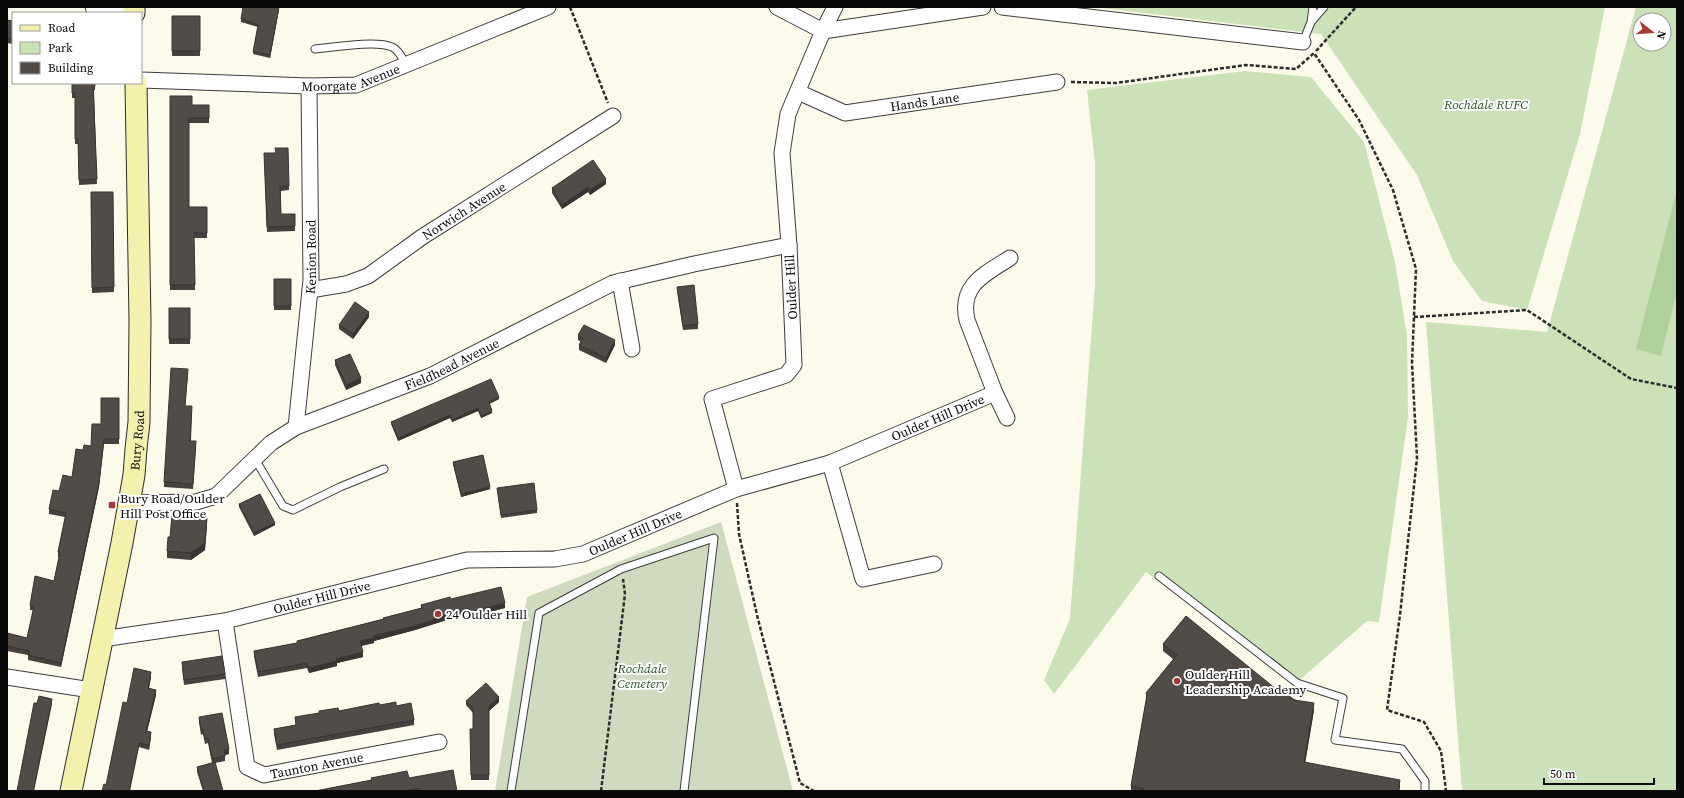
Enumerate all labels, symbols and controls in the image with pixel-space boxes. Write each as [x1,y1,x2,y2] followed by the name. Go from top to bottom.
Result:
[12,12,142,84] legend
[1632,12,1672,52] north arrow
[48,20,75,36] text: Road
[1653,29,1669,41] text: N
[48,40,73,56] text: Park
[48,60,93,76] text: Building
[301,60,402,95] street label: Moorgate Avenue
[889,88,961,115] street label: Hands Lane
[1443,96,1528,113] park label: Rochdale RUFC
[419,178,509,243] street label: Norwich Avenue
[301,219,320,295] street label: Kenion Road
[781,254,801,320] street label: Oulder Hill
[402,334,502,394] street label: Fieldhead Avenue
[889,390,987,445] street label: Oulder Hill Drive
[126,410,148,471] street label: Bury Road
[120,490,225,522] place label: Bury Road/Oulder Hill Post Office
[107,500,117,510] marker: Bury Road/Oulder Hill Post Office
[586,504,685,559] street label: Oulder Hill Drive
[271,576,372,617] street label: Oulder Hill Drive
[446,606,527,623] place label: 24 Oulder Hill
[433,609,443,619] marker: 24 Oulder Hill
[616,660,668,692] park label: Rochdale Cemetery
[1185,666,1307,698] place label: Oulder Hill Leadership Academy
[1172,676,1182,686] marker: Oulder Hill Leadership Academy
[269,748,365,782] street label: Taunton Avenue
[1544,760,1654,786] scale bar
[1550,766,1576,782] text: 50 m

